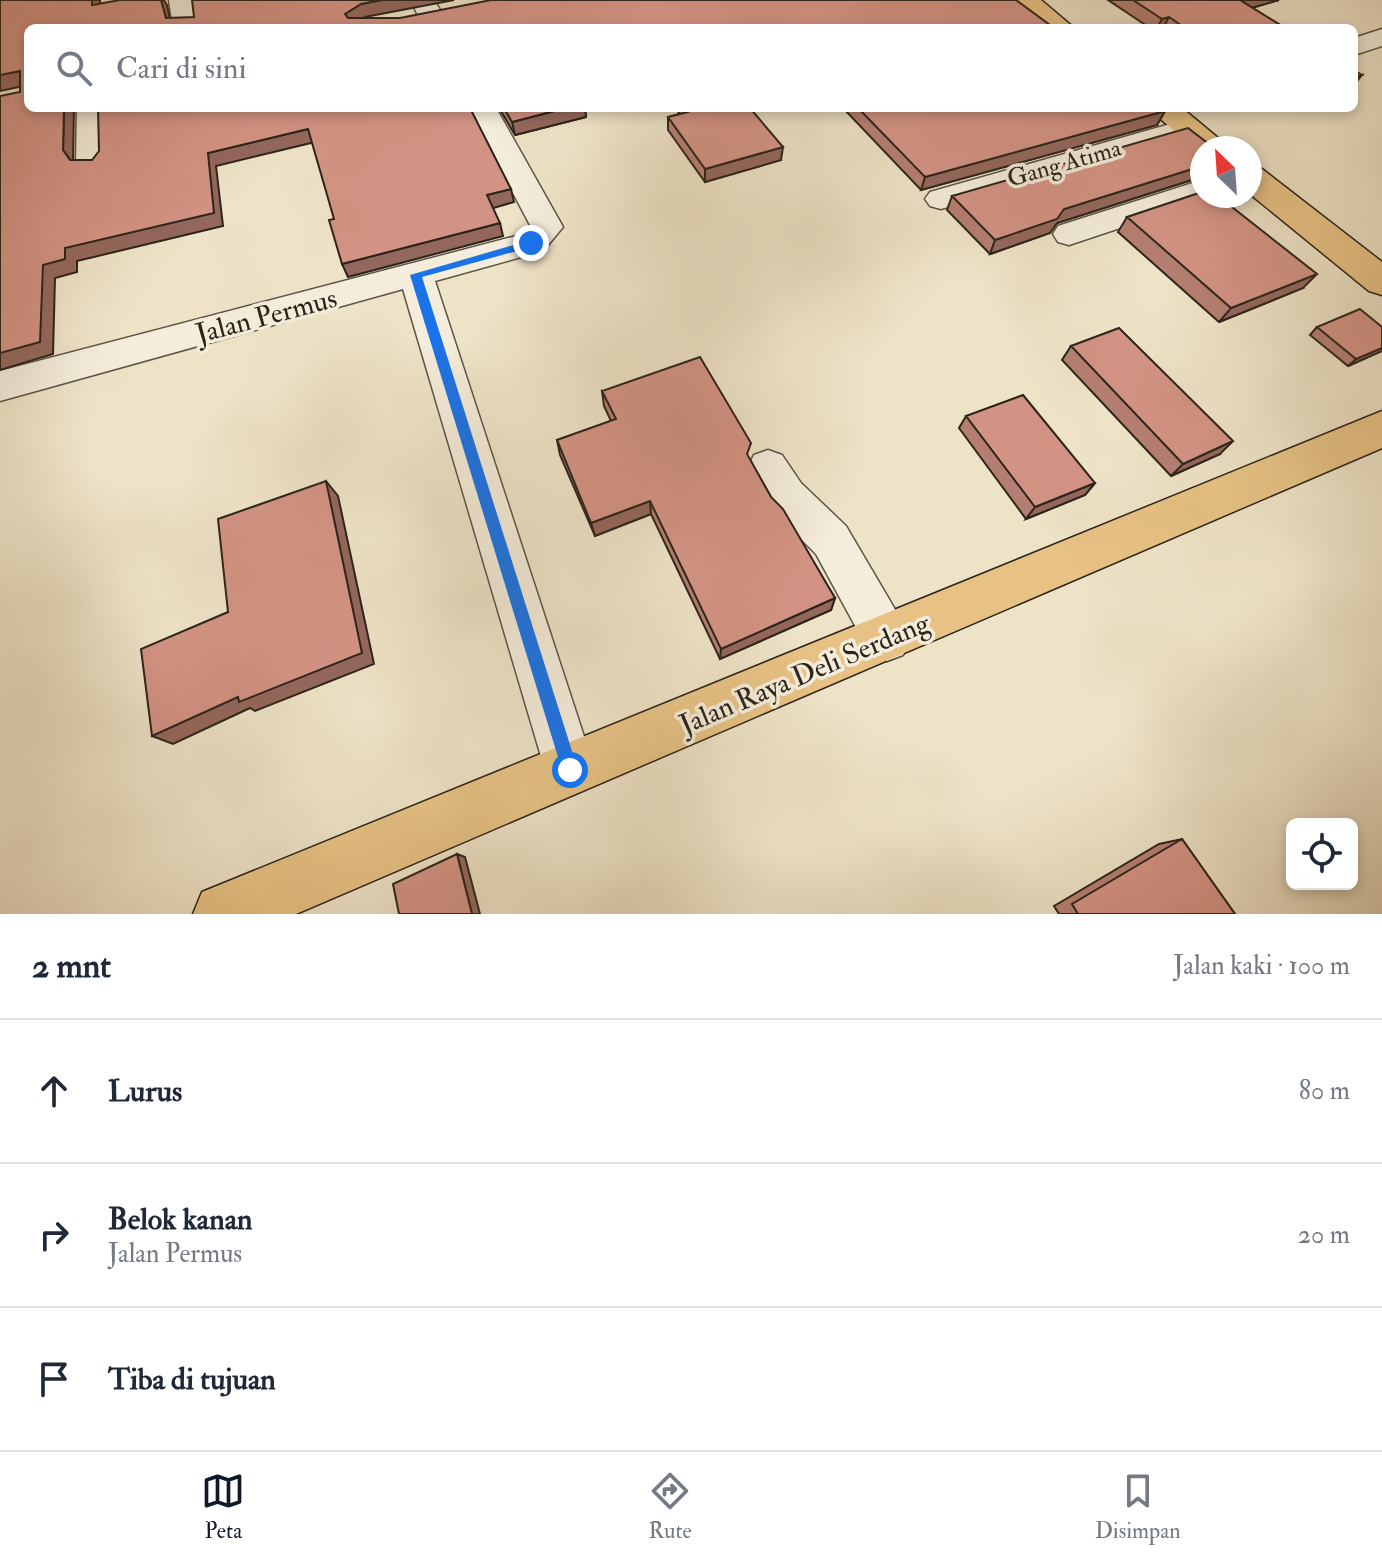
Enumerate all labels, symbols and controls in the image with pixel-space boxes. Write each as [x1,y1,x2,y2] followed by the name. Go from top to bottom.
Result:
[24,24,1358,112] search box
[52,46,96,90] icon: search
[116,50,246,87] text: Cari di sini
[1004,132,1126,195] street label: Gang Atima
[1190,136,1262,208] north arrow
[513,225,549,261] route end
[191,281,341,352] street label: Jalan Permus
[673,605,936,743] street label: Jalan Raya Deli Serdang
[552,752,588,788] route start
[1286,818,1358,890] map controls
[1286,818,1358,890] button: locate
[32,945,111,988] text: 2 mnt
[1173,950,1350,982] text: Jalan kaki · 100 m
[32,1069,76,1113] icon: ahead
[108,1073,182,1110] text: Lurus
[1299,1075,1350,1107] text: 80 m
[108,1201,252,1238] text: Belok kanan
[32,1213,76,1257] icon: right
[1298,1219,1350,1251] text: 20 m
[108,1238,242,1270] text: Jalan Permus
[32,1357,76,1401] icon: arrive
[108,1361,276,1398] text: Tiba di tujuan
[201,1469,245,1545] tab: Peta
[648,1469,692,1545] tab: Rute
[1095,1469,1181,1545] tab: Disimpan

